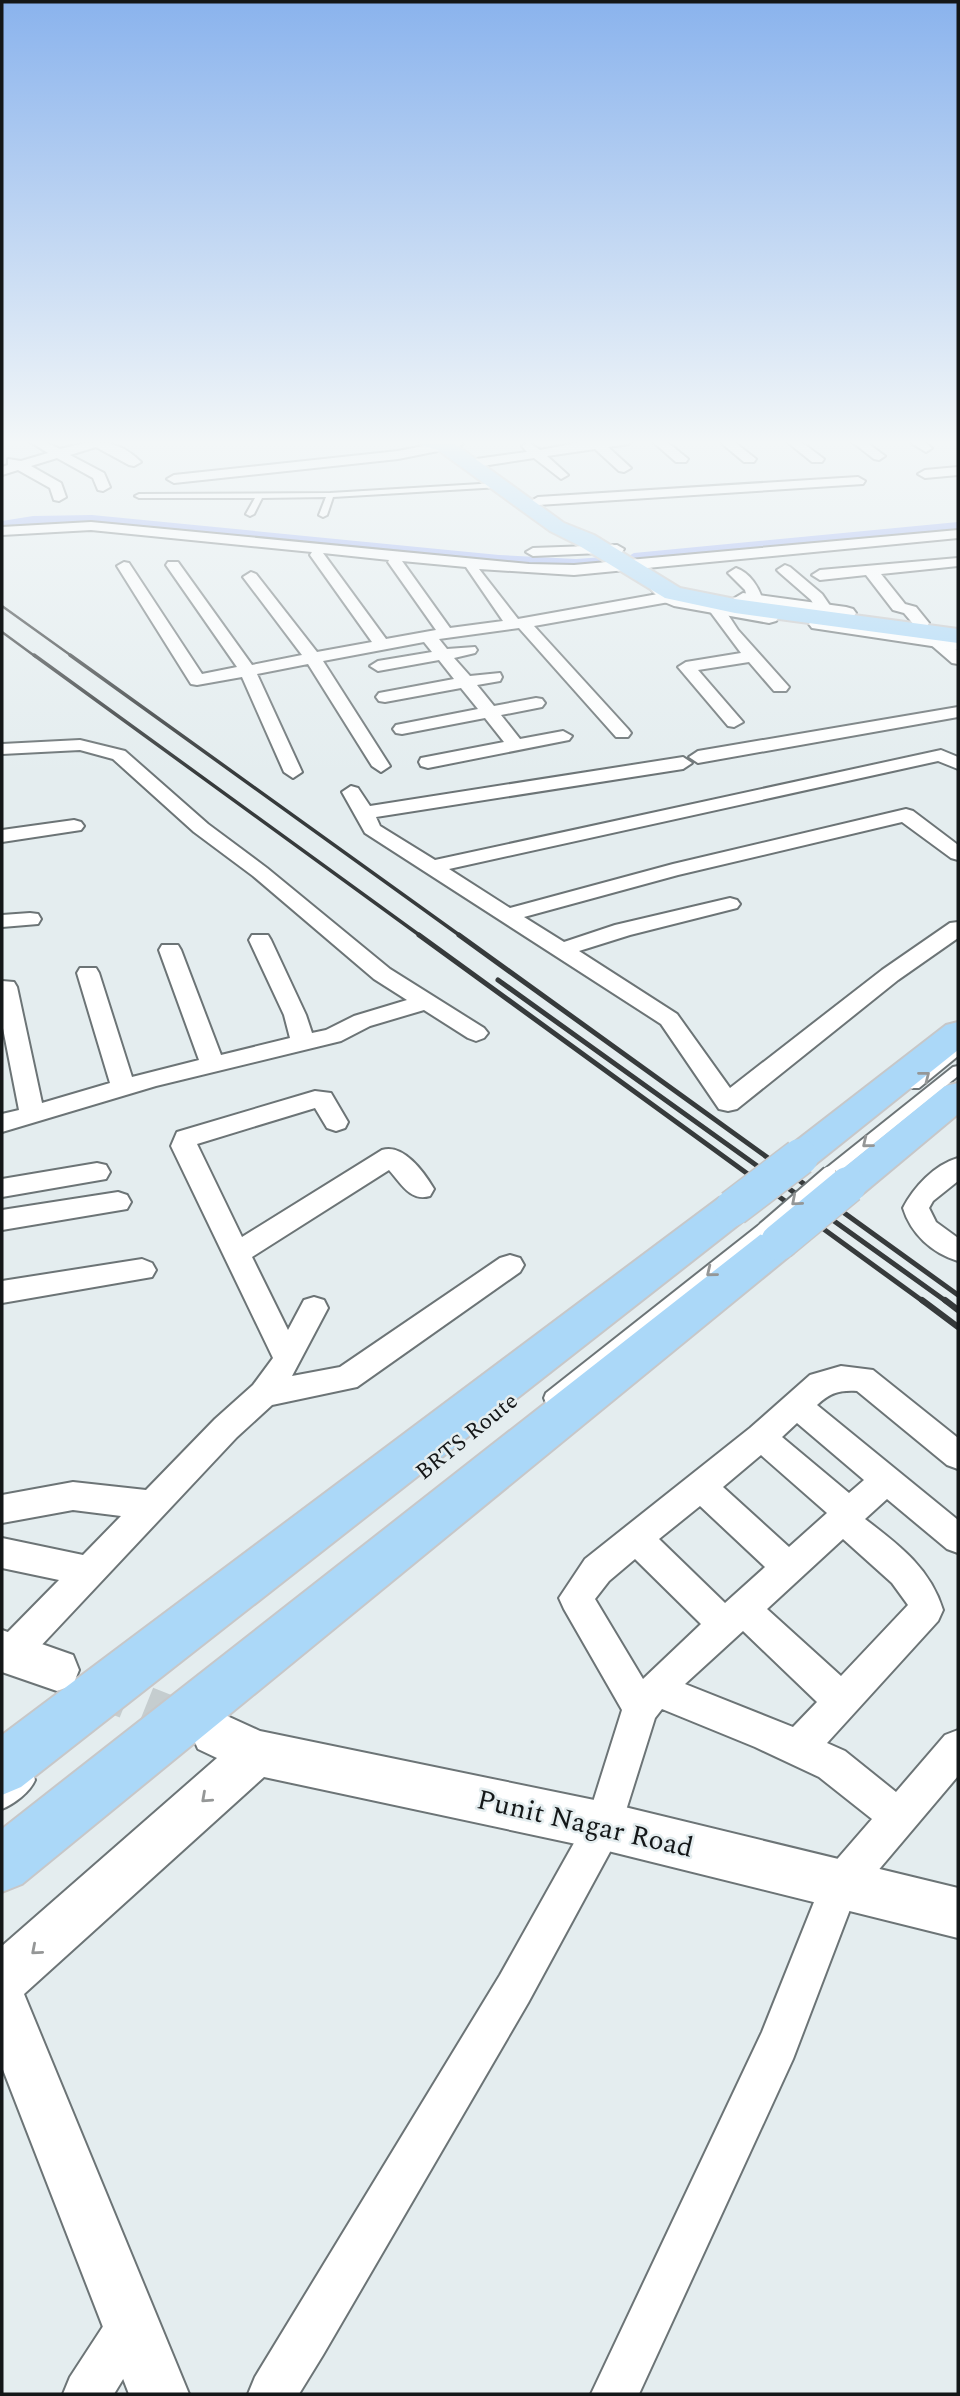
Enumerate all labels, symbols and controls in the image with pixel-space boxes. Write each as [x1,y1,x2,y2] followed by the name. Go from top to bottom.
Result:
[917,1072,930,1085] one-way arrow
[862,1134,874,1147] one-way arrow
[792,1193,805,1205] one-way arrow
[706,1263,718,1276] one-way arrow
[408,1385,526,1489] street label: BRTS Route
[473,1778,697,1870] street label: Punit Nagar Road
[201,1790,214,1802] one-way arrow
[31,1942,44,1954] one-way arrow

